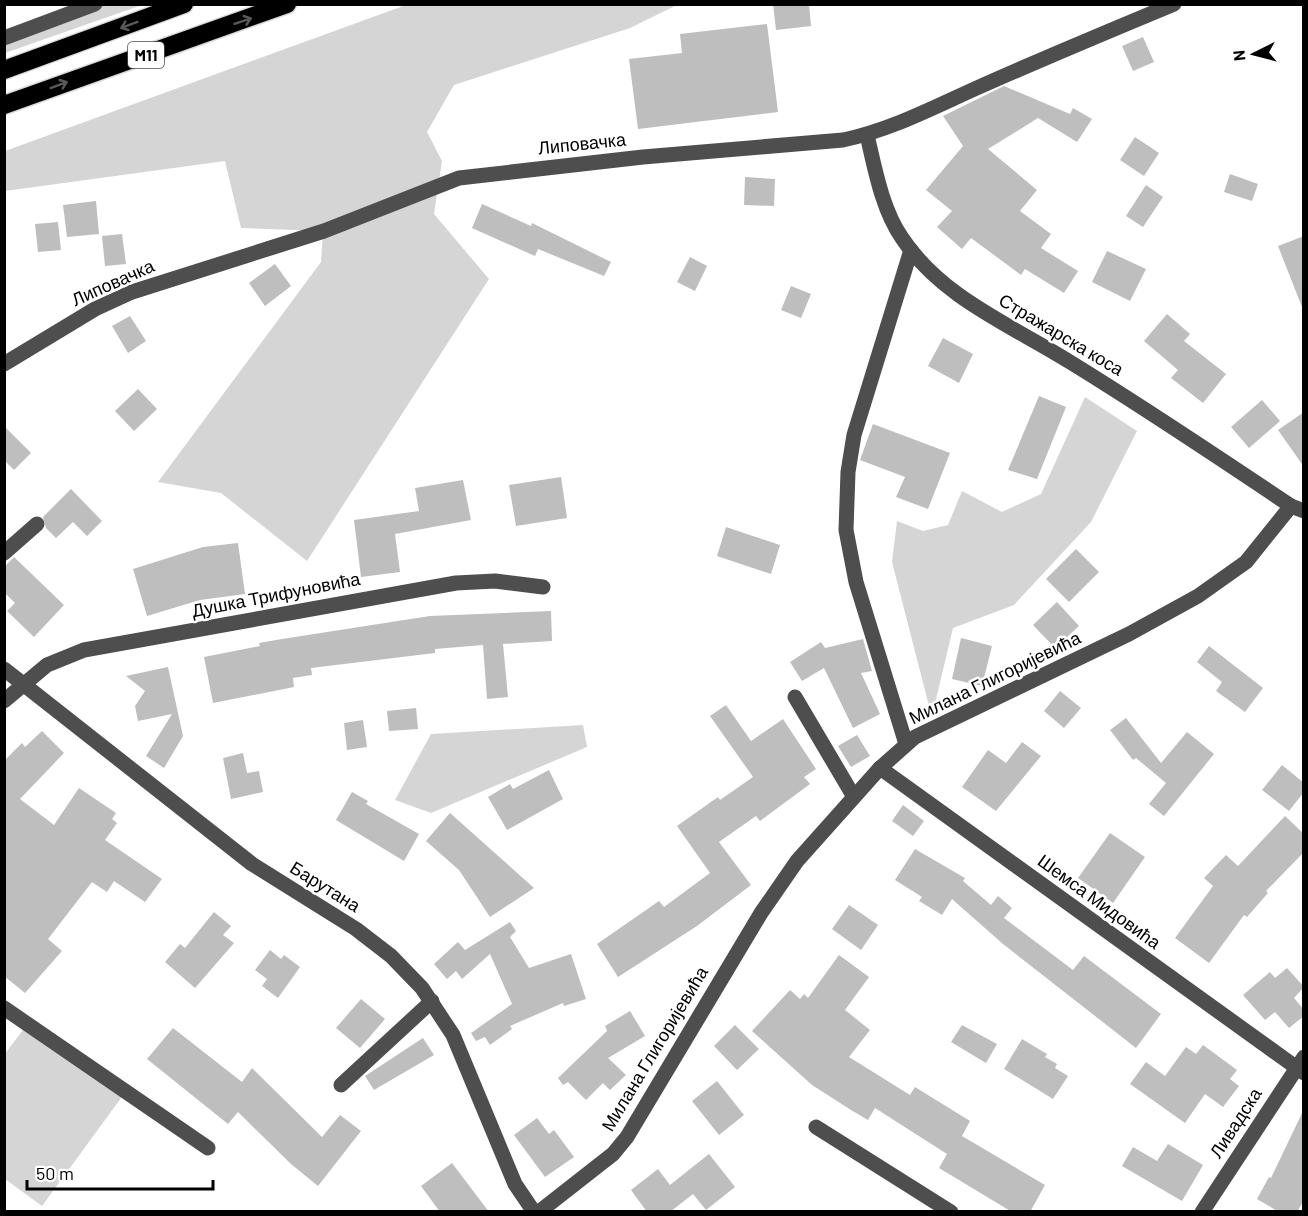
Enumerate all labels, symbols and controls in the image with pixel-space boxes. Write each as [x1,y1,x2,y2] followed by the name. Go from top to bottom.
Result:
[233,14,252,25] one-way arrow
[120,20,139,31] one-way arrow
[1224,24,1284,84] north arrow
[128,42,164,68] road number: M11
[1229,49,1249,62] text: N
[50,79,68,90] one-way arrow
[537,127,628,159] street label: Липовачка
[68,254,158,310] street label: Липовачка
[995,288,1129,380] street label: Стражарска коса
[190,567,363,621] street label: Душка Трифуновића
[905,626,1085,728] street label: Милана Глигоријевића
[1034,849,1166,954] street label: Шемса Мидовића
[286,856,366,917] street label: Барутана
[596,961,713,1135] street label: Милана Глигоријевића
[1204,1083,1266,1162] street label: Ливадска
[27,1153,213,1191] scale bar
[36,1162,74,1184] text: 50 m

